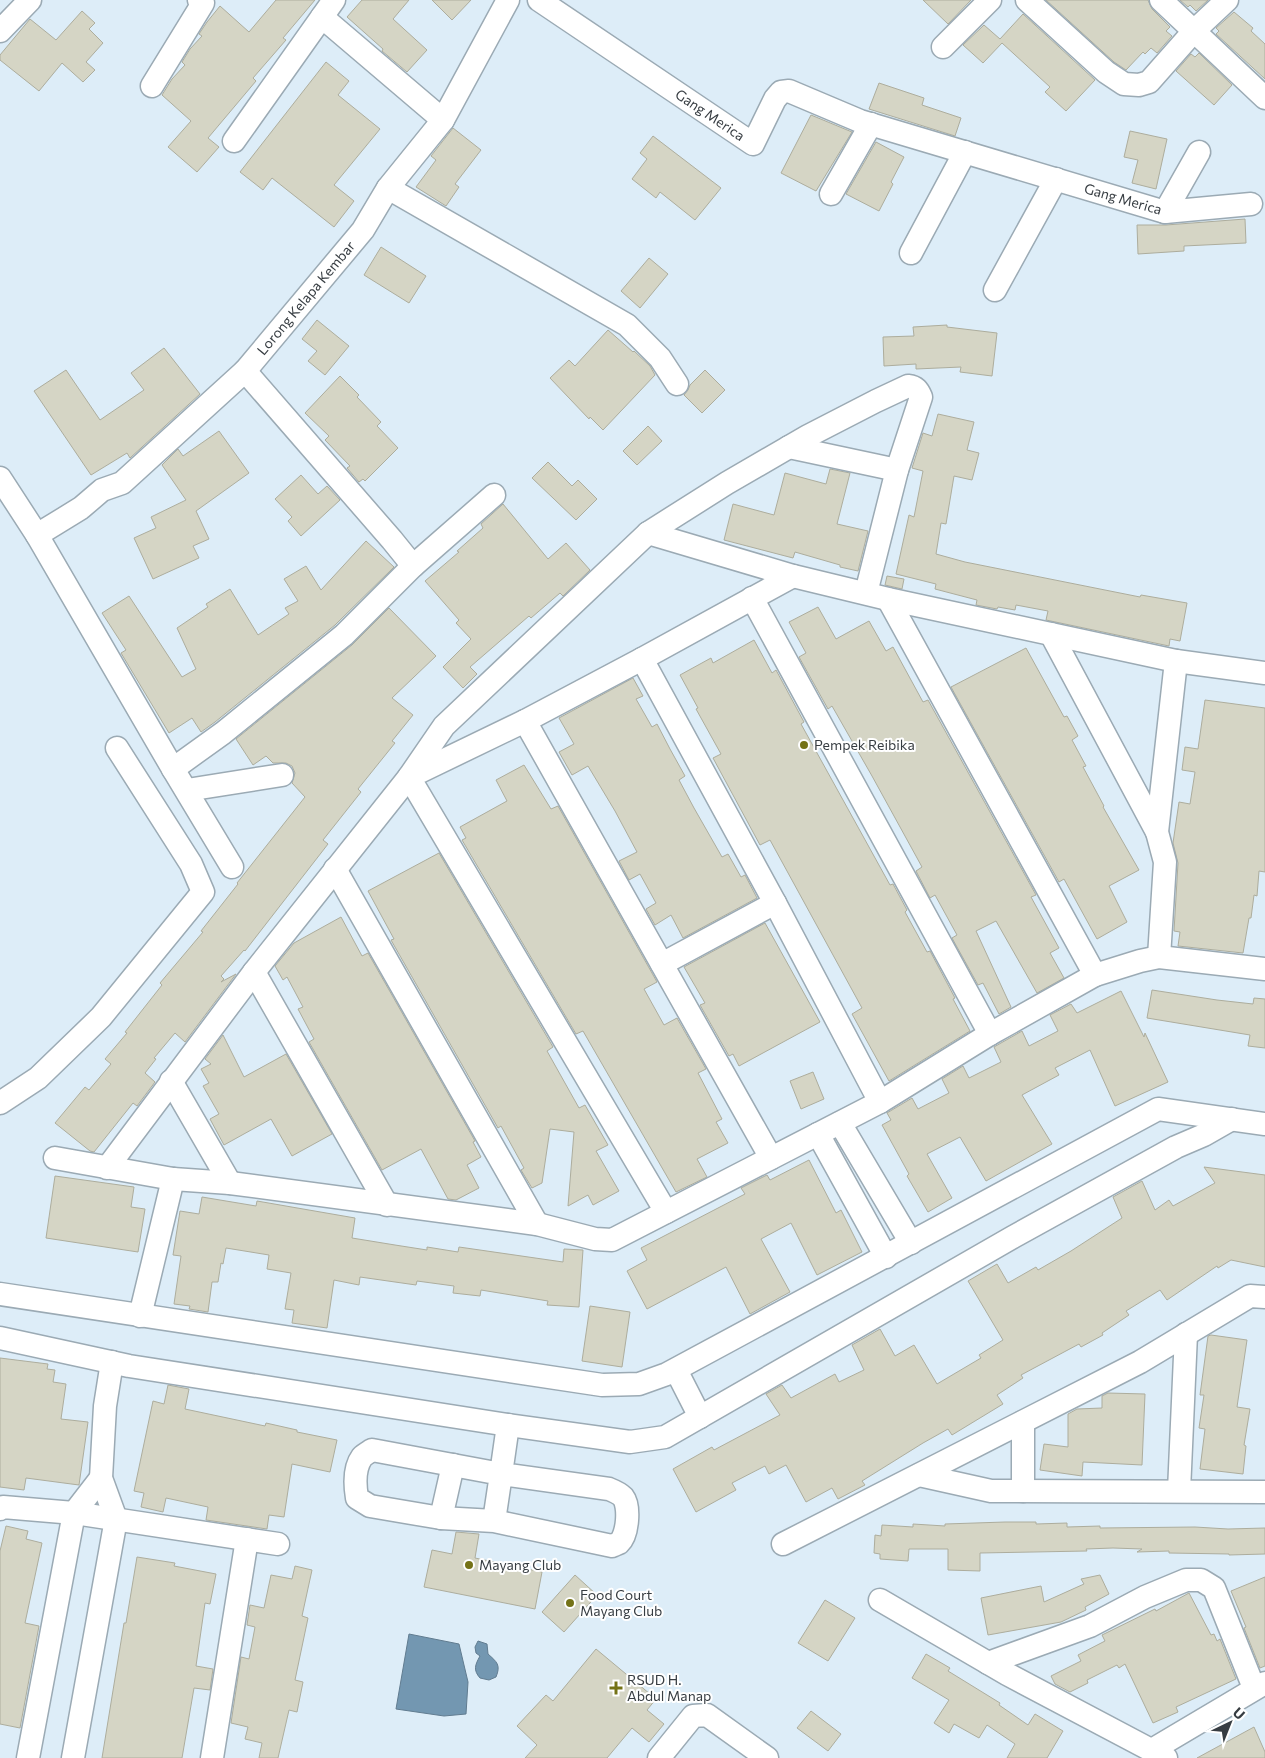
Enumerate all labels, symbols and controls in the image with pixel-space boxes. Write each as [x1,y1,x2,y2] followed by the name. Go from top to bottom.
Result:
[672,85,748,144] street label: Gang Merica
[1082,179,1164,218] street label: Gang Merica
[253,237,359,358] street label: Lorong Kelapa Kembar
[814,736,915,753] place label: Pempek Reibika
[798,739,810,751] marker: Pempek Reibika
[479,1556,561,1573] place label: Mayang Club
[463,1559,475,1571] marker: Mayang Club
[580,1586,662,1619] place label: Food Court Mayang Club
[564,1597,576,1609] marker: Food Court Mayang Club
[627,1671,711,1704] place label: RSUD H. Abdul Manap
[609,1681,623,1695] marker: RSUD H. Abdul Manap
[1205,1698,1255,1748] north arrow
[1230,1703,1249,1723] text: U

